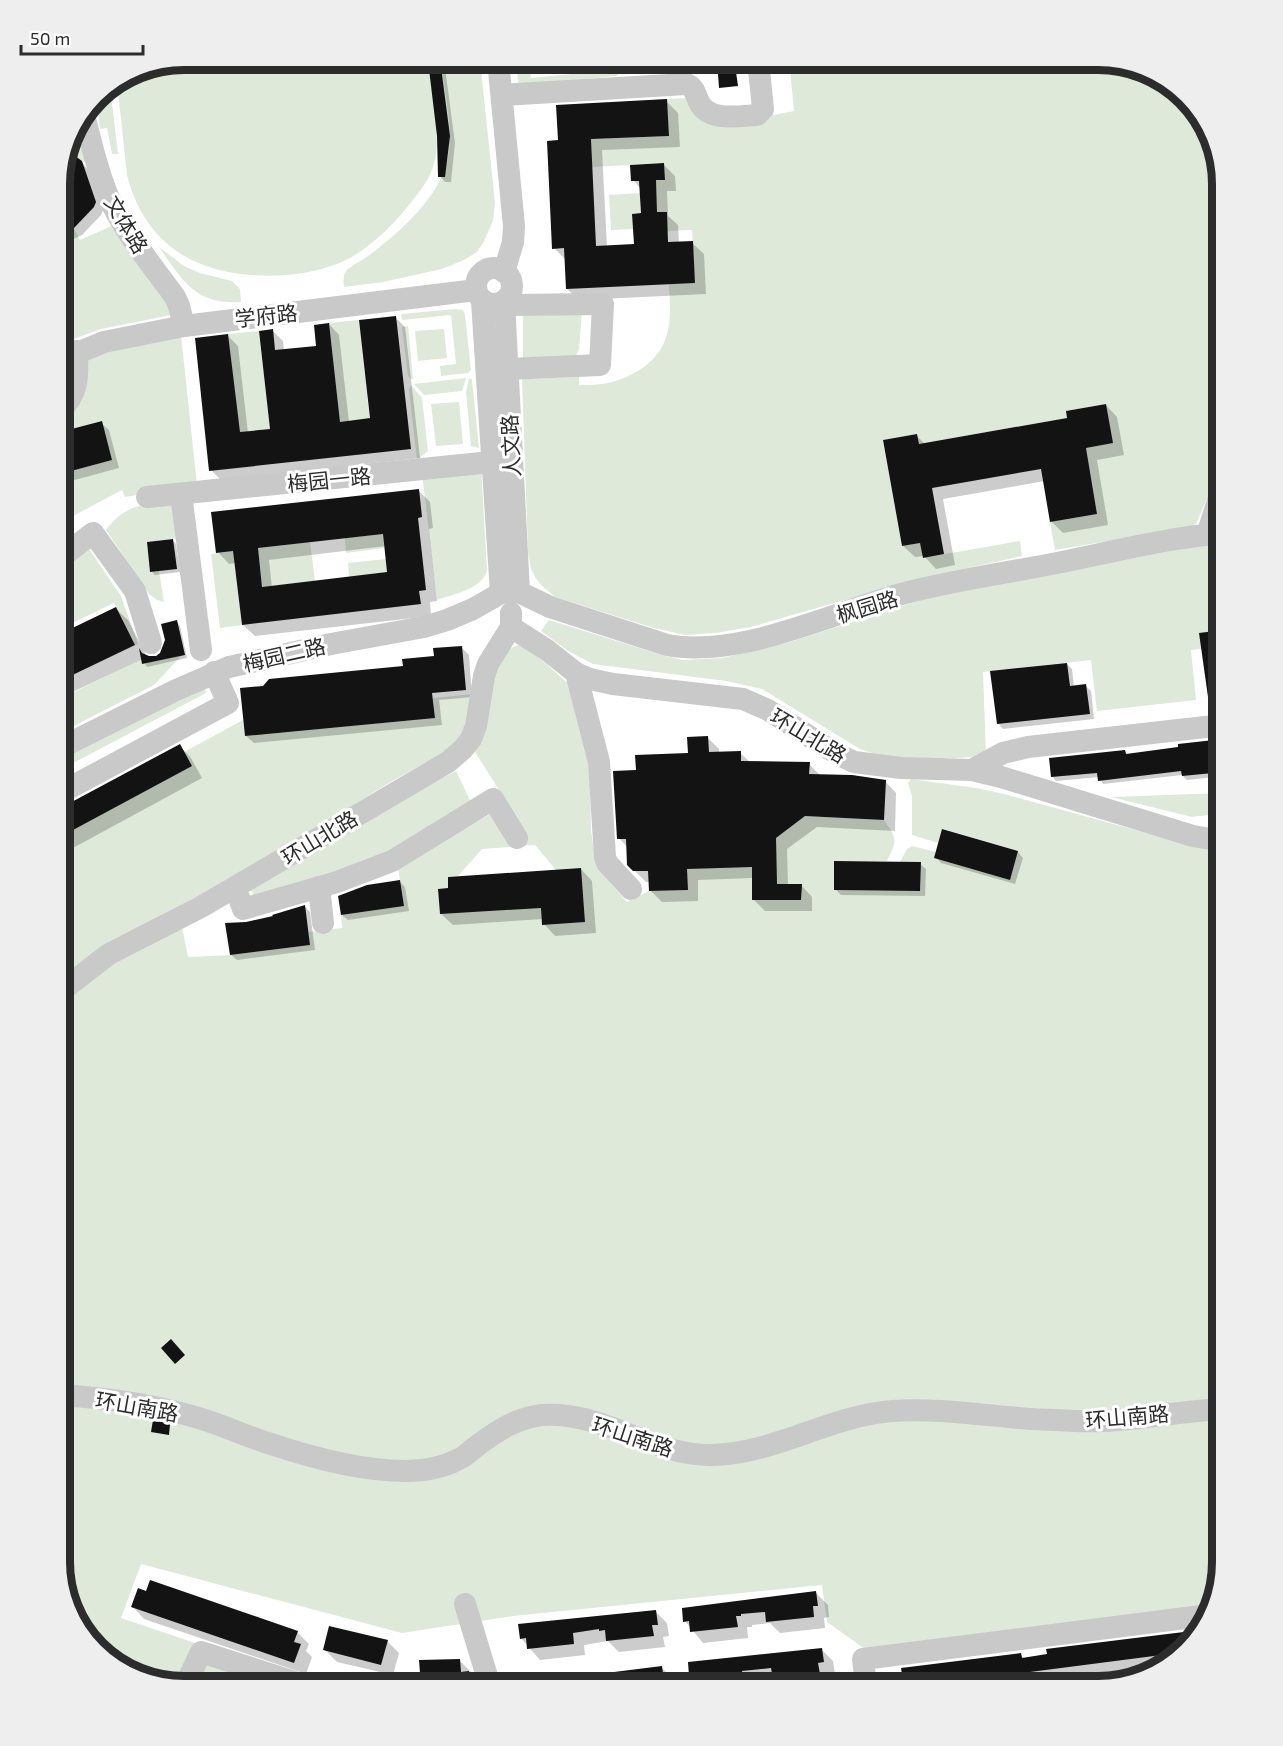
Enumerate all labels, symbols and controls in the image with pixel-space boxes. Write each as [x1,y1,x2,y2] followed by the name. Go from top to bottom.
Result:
[21,18,142,56] scale bar
[30,27,70,49] text: 50 m
[100,191,154,257] street label: 文体路
[233,299,299,331] street label: 学府路
[496,414,524,478] street label: 人文路
[286,462,372,496] street label: 梅园一路
[833,585,901,627] street label: 枫园路
[240,632,328,676] street label: 梅园二路
[767,703,851,767] street label: 环山北路
[277,805,361,869] street label: 环山北路
[93,1386,181,1426] street label: 环山南路
[1084,1400,1170,1432] street label: 环山南路
[589,1411,677,1461] street label: 环山南路

